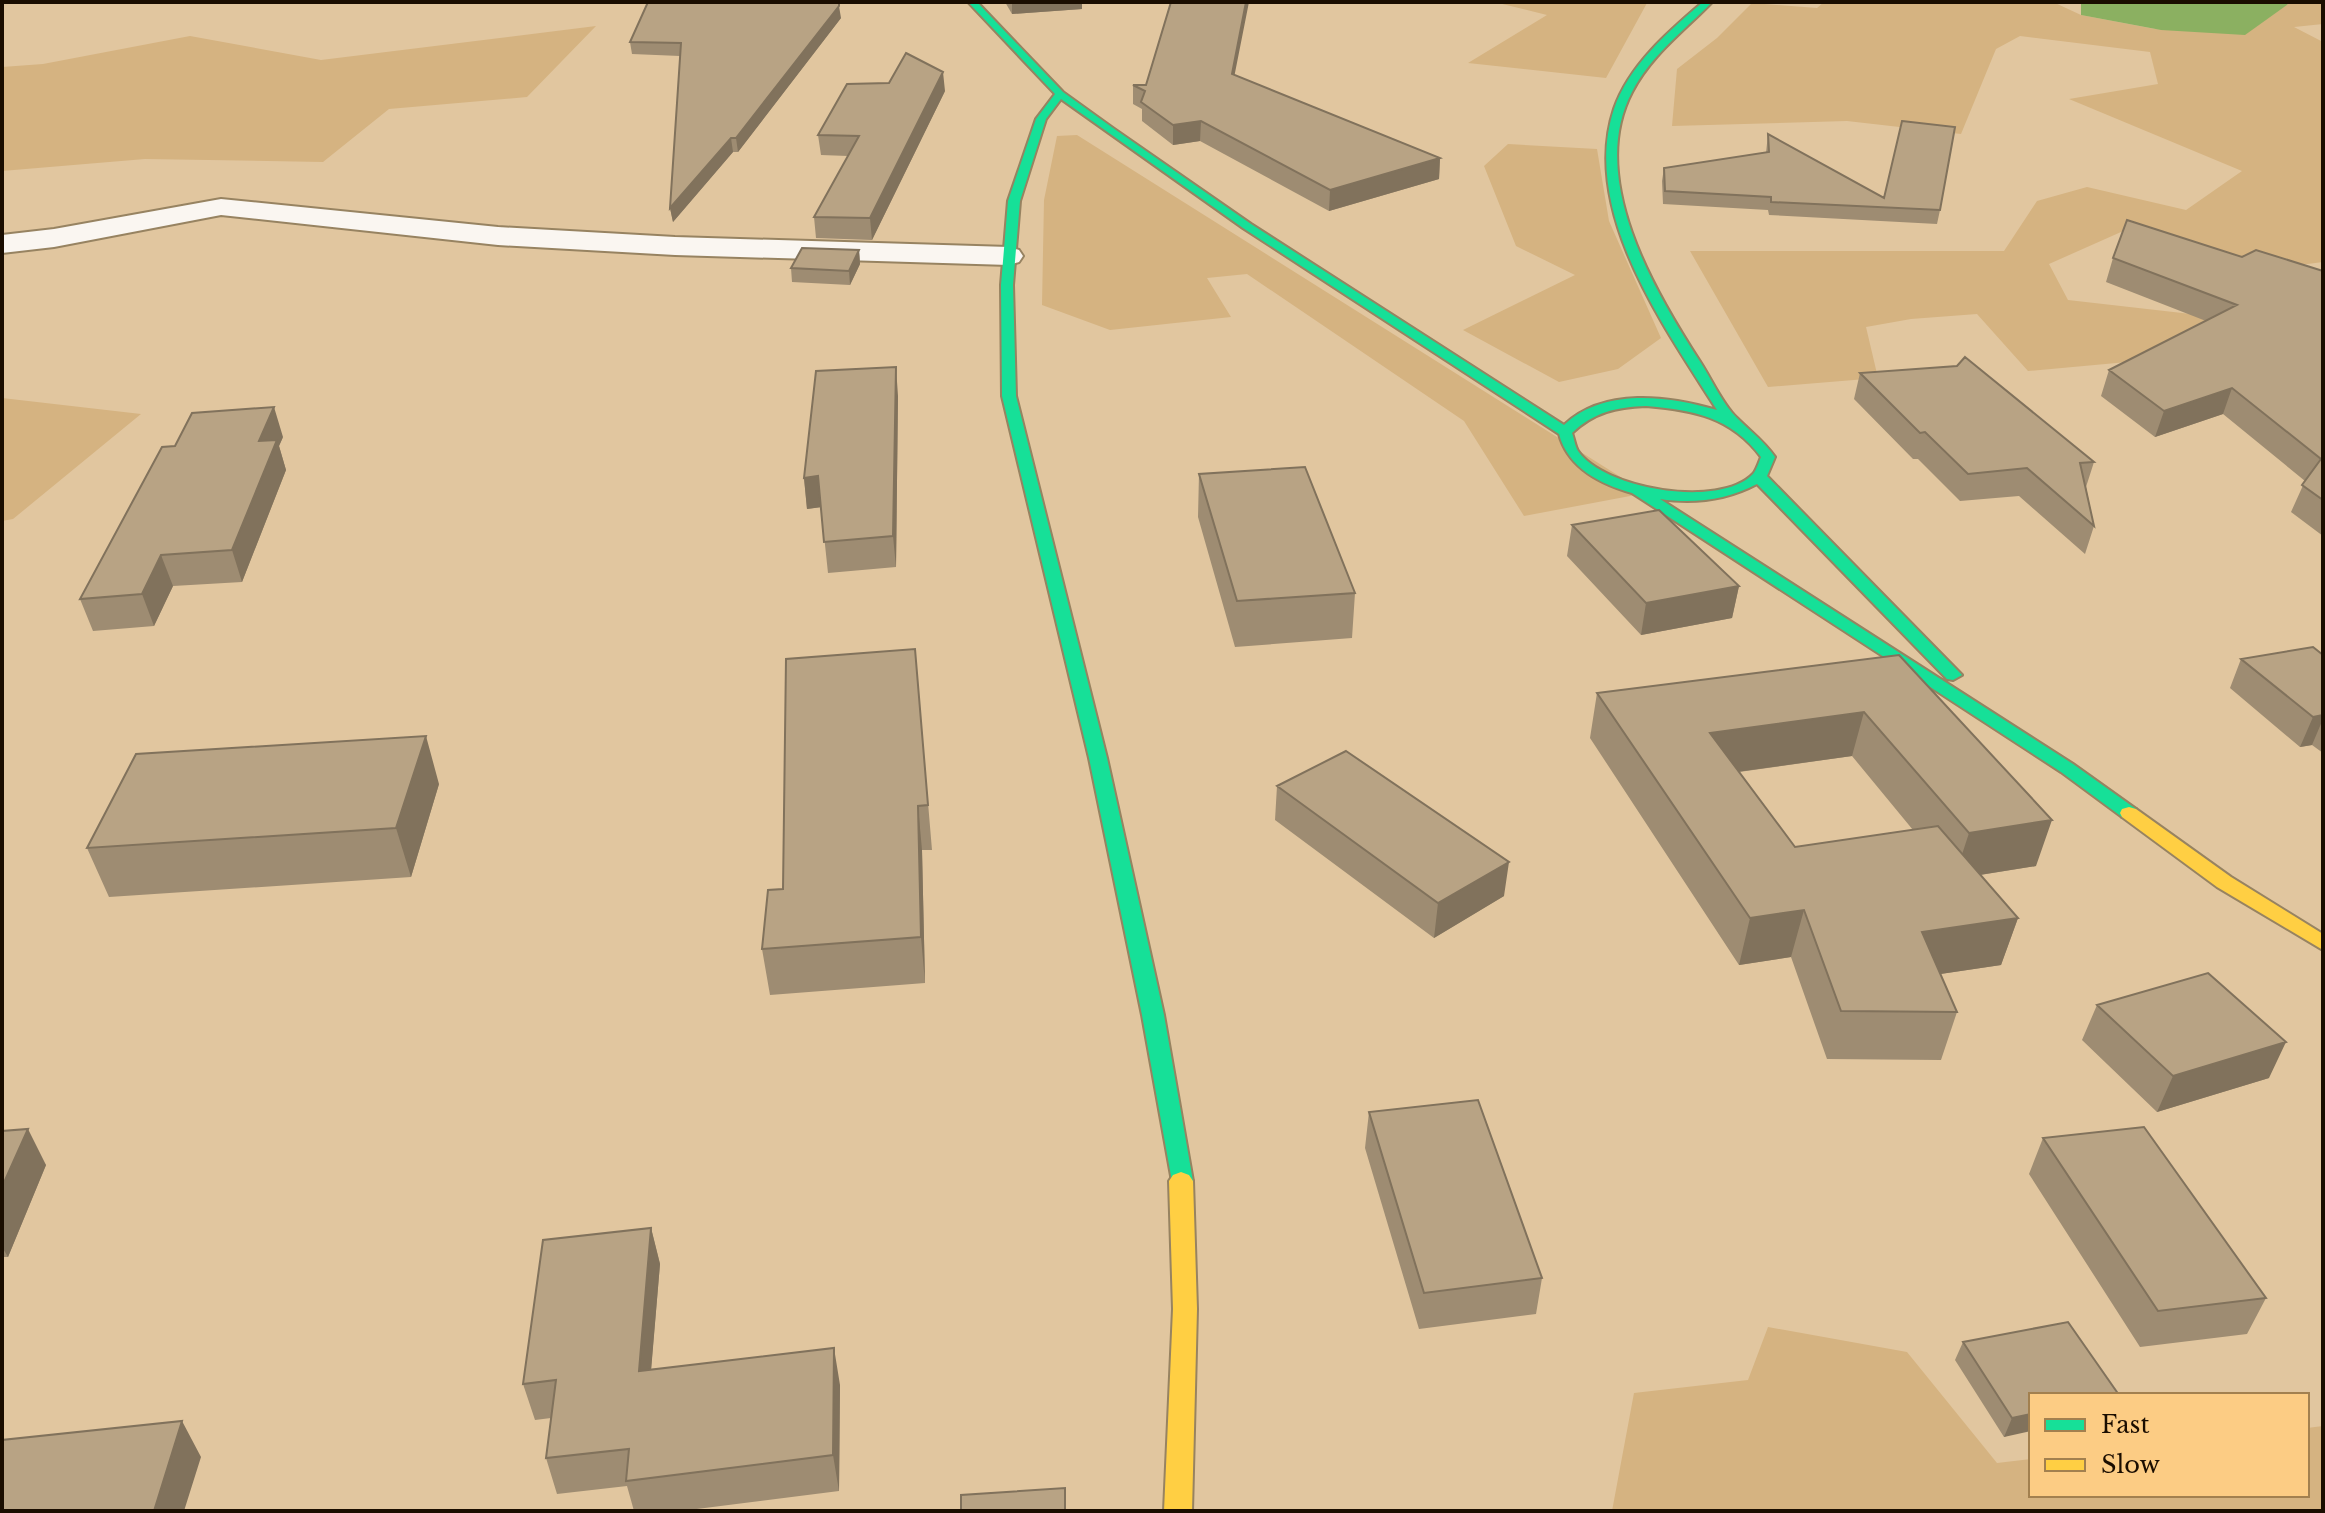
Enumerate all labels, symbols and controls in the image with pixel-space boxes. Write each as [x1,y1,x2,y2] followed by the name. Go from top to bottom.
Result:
[2029,1393,2309,1497] legend
[2101,1410,2149,1439] text: Fast
[2101,1450,2160,1479] text: Slow

